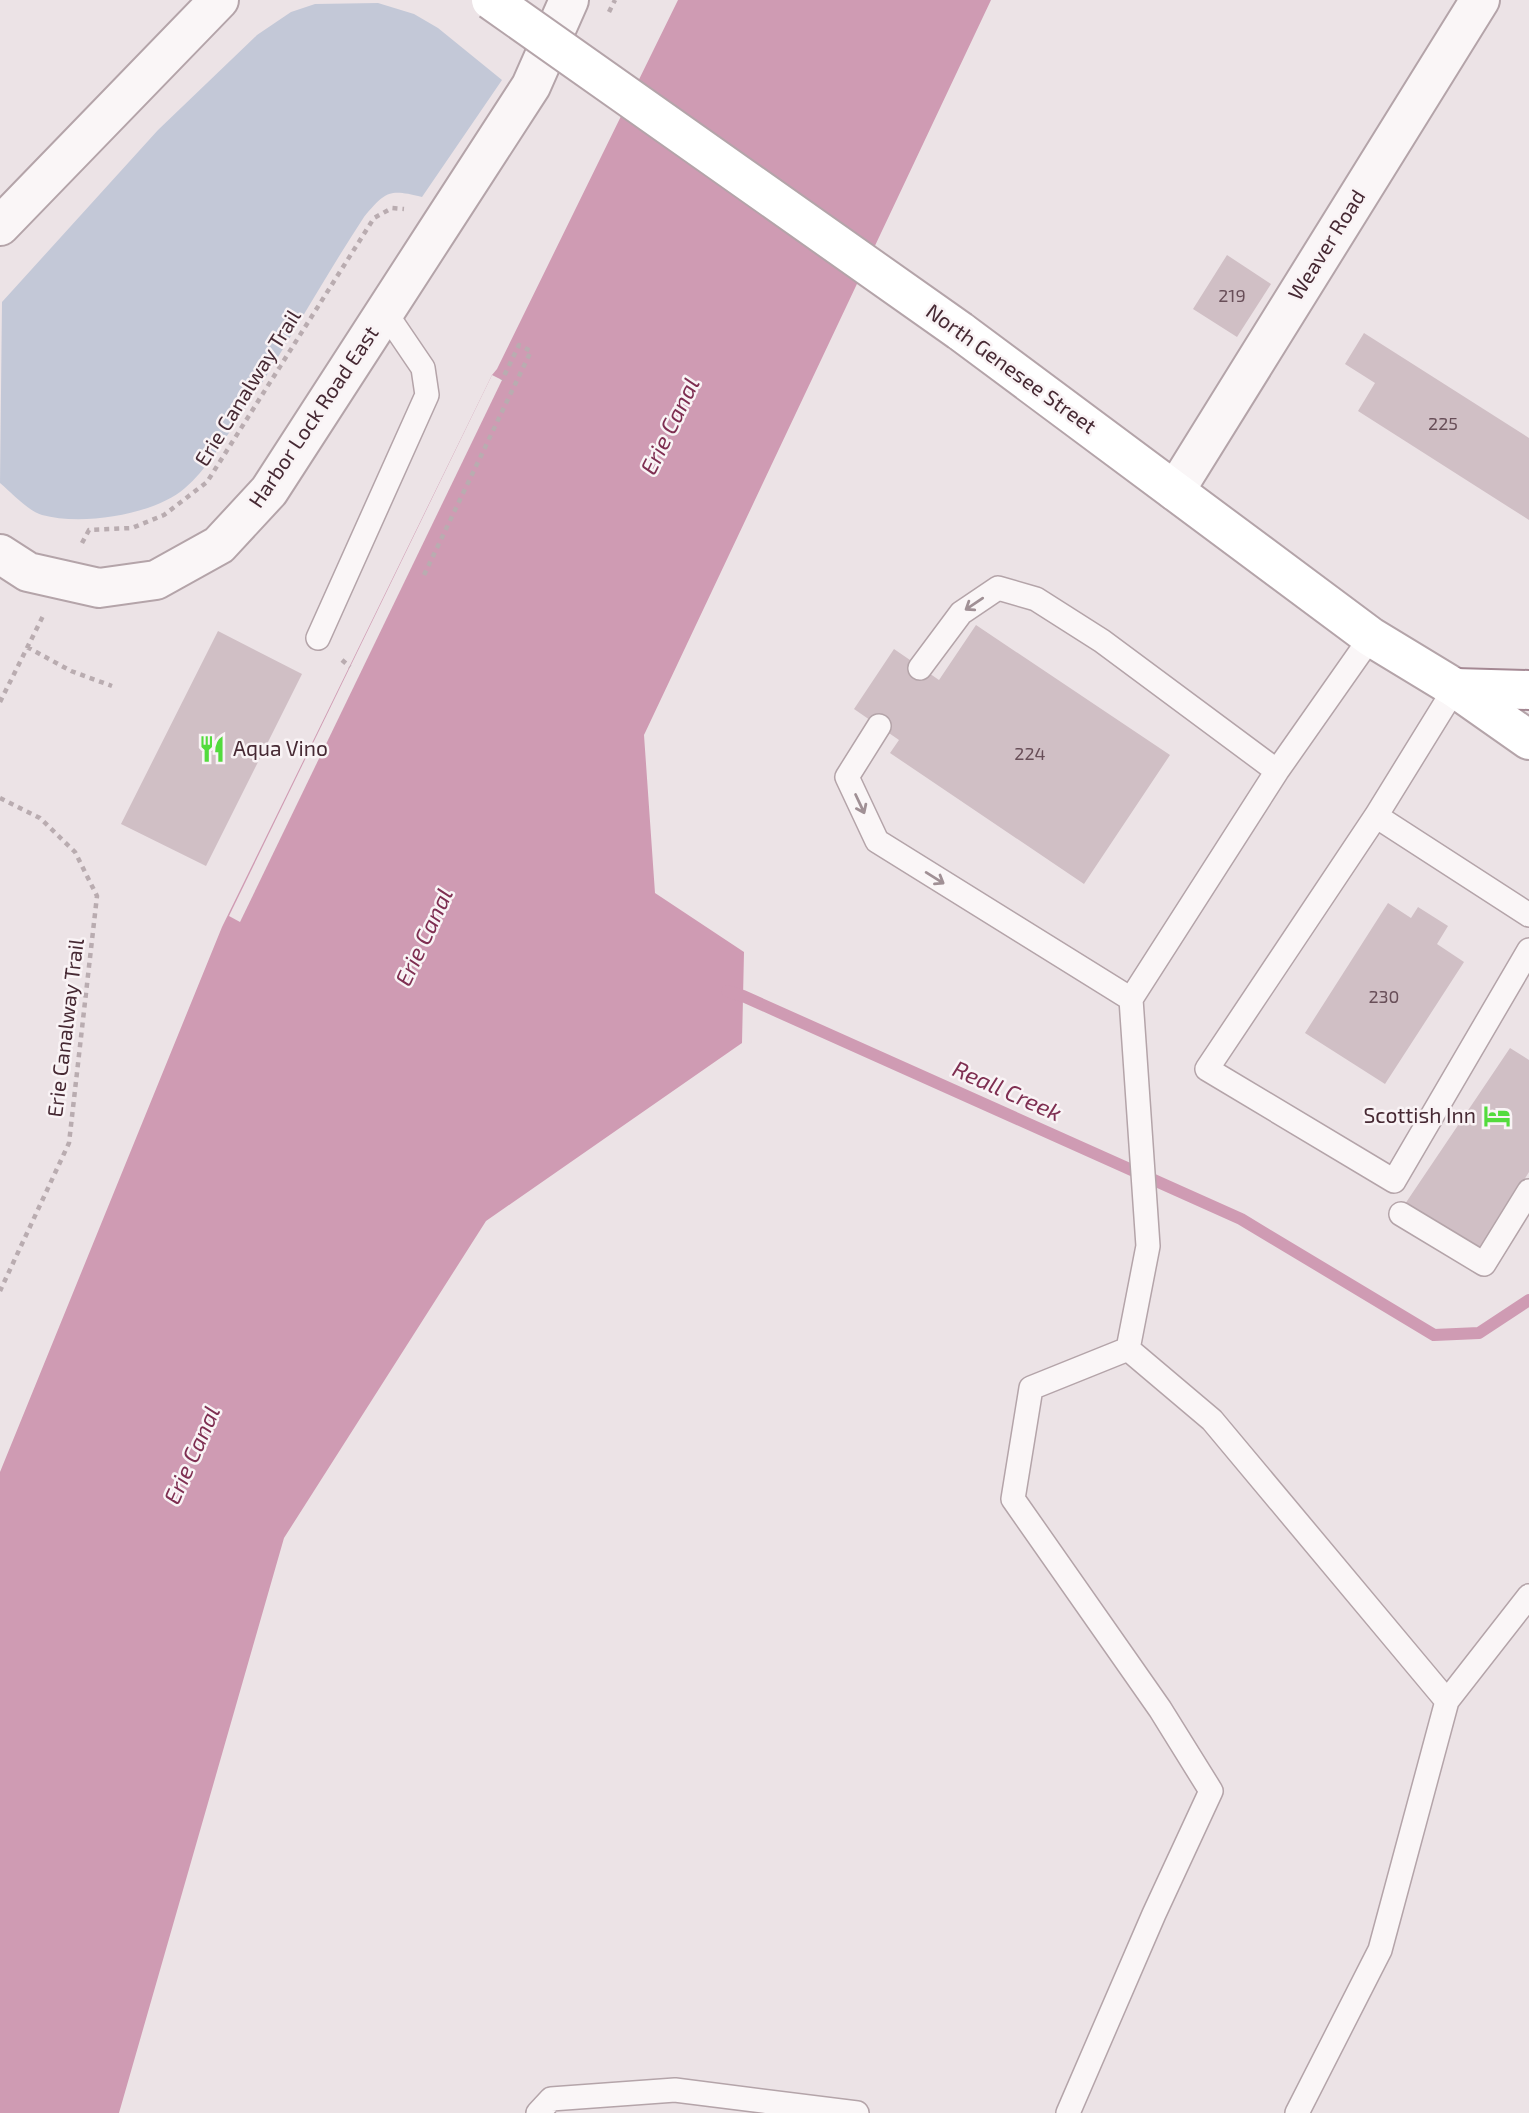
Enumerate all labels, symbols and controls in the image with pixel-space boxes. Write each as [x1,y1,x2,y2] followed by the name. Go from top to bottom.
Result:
[1282,184,1370,304] street label: Weaver Road
[1218,284,1246,306] house number: 219
[922,298,1102,438] street label: North Genesee Street
[188,304,305,470] street label: Erie Canalway Trail
[243,321,383,512] street label: Harbor Lock Road East
[634,372,705,479] water label: Erie Canal
[1428,412,1458,434] house number: 225
[965,597,984,611] one-way arrow
[197,734,227,764] restaurant icon: Aqua Vino
[233,735,328,760] place label: Aqua Vino
[1014,742,1046,764] house number: 224
[854,793,867,814] one-way arrow
[925,870,944,885] one-way arrow
[388,883,458,990] water label: Erie Canal
[41,936,88,1119] street label: Erie Canalway Trail
[1369,985,1399,1007] house number: 230
[949,1054,1066,1127] water label: Reall Creek
[1482,1101,1512,1131] hotel icon: Scottish Inn
[1364,1102,1476,1127] place label: Scottish Inn
[157,1401,225,1508] water label: Erie Canal

